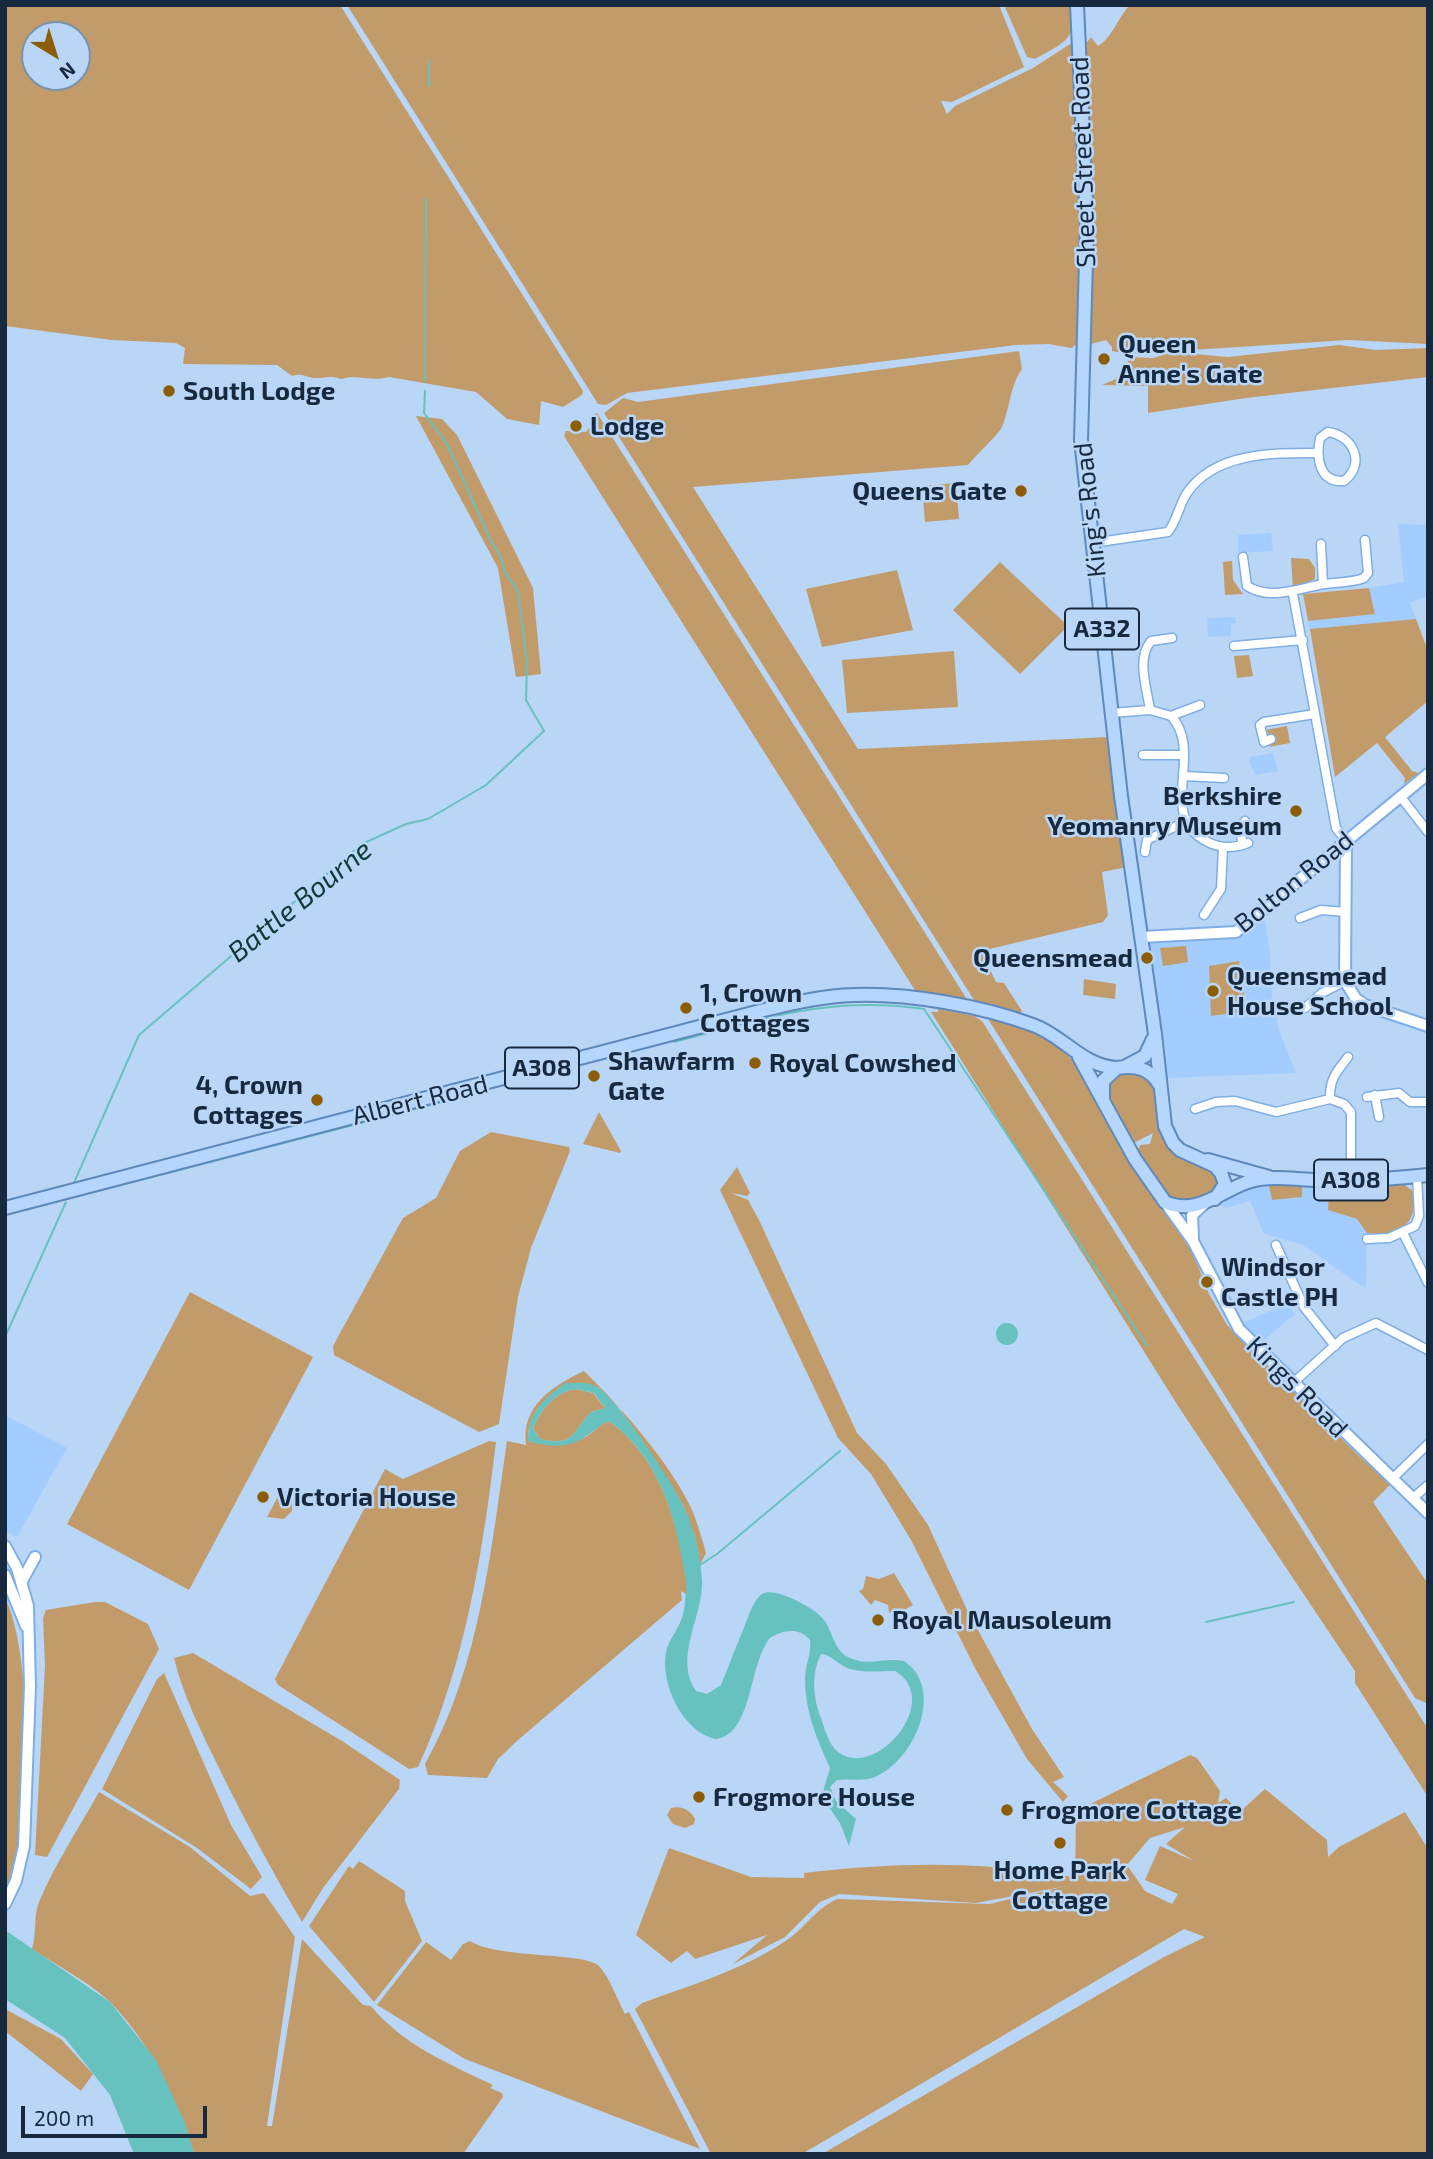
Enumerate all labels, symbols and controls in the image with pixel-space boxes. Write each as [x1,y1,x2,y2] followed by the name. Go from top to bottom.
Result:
[21,21,91,91] north arrow
[1064,56,1102,268] street label: Sheet Street Road
[56,58,80,85] text: N
[1118,328,1263,390] place label: Queen Anne's Gate
[1096,351,1112,367] marker: Queen Anne's Gate
[183,375,335,407] place label: South Lodge
[161,383,177,399] marker: South Lodge
[590,410,664,442] place label: Lodge
[568,418,584,434] marker: Lodge
[1067,441,1113,579] street label: King's Road
[852,475,1007,507] place label: Queens Gate
[1013,483,1029,499] marker: Queens Gate
[1065,608,1139,650] road number: A332
[1047,780,1282,842] place label: Berkshire Yeomanry Museum
[1288,803,1304,819] marker: Berkshire Yeomanry Museum
[1228,825,1360,939] street label: Bolton Road
[221,833,379,969] water label: Battle Bourne
[973,942,1133,974] place label: Queensmead
[1139,950,1155,966] marker: Queensmead
[1227,960,1393,1021] place label: Queensmead House School
[700,977,810,1038] place label: 1, Crown Cottages
[1205,983,1221,999] marker: Queensmead House School
[678,1000,694,1016] marker: 1, Crown Cottages
[608,1045,735,1106] place label: Shawfarm Gate
[769,1047,956,1079] place label: Royal Cowshed
[505,1048,579,1088] road number: A308
[747,1055,763,1071] marker: Royal Cowshed
[349,1068,491,1132] street label: Albert Road
[586,1068,602,1084] marker: Shawfarm Gate
[193,1069,303,1130] place label: 4, Crown Cottages
[309,1092,325,1108] marker: 4, Crown Cottages
[1314,1160,1388,1200] road number: A308
[1221,1251,1338,1312] place label: Windsor Castle PH
[1199,1274,1215,1290] marker: Windsor Castle PH
[1240,1330,1354,1444] street label: Kings Road
[277,1481,456,1513] place label: Victoria House
[255,1489,271,1505] marker: Victoria House
[892,1604,1112,1636] place label: Royal Mausoleum
[870,1612,886,1628] marker: Royal Mausoleum
[713,1781,915,1813] place label: Frogmore House
[691,1789,707,1805] marker: Frogmore House
[1021,1794,1242,1826] place label: Frogmore Cottage
[999,1802,1015,1818] marker: Frogmore Cottage
[1052,1835,1068,1851] marker: Home Park Cottage
[994,1854,1126,1916] place label: Home Park Cottage
[24,2092,210,2136] scale bar
[34,2105,94,2130] text: 200 m

